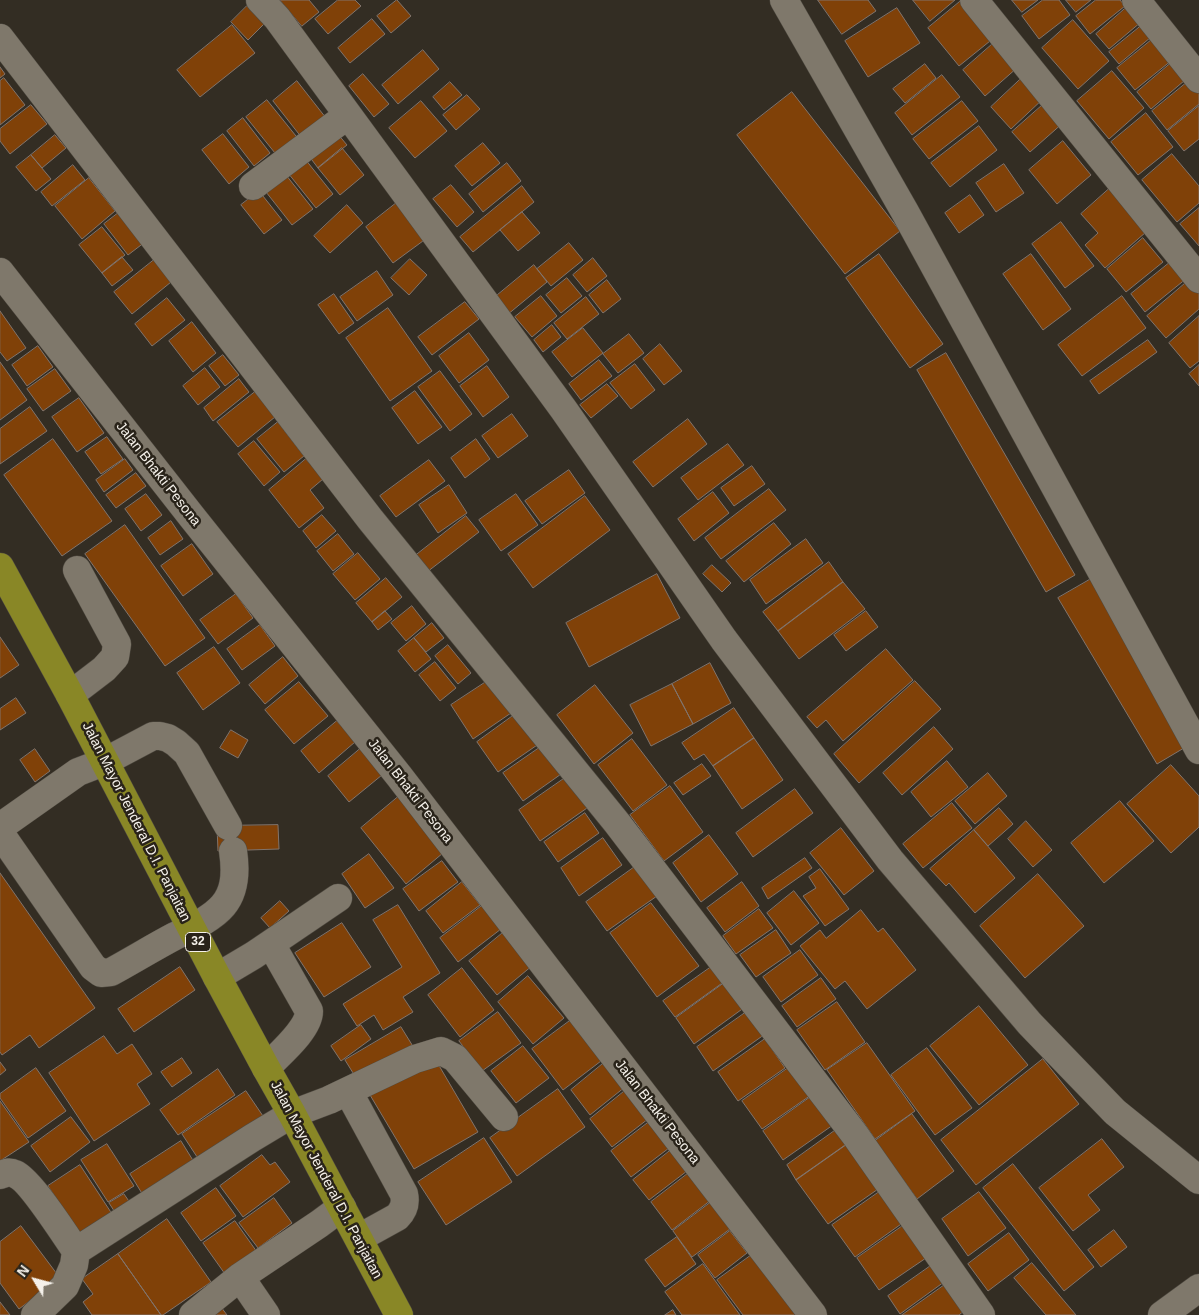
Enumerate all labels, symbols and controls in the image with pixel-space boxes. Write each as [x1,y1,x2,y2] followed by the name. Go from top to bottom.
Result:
[112,419,204,529] street label: Jalan Bhakti Pesona
[78,719,194,925] street label: Jalan Mayor Jenderal D.I. Panjaitan
[364,736,456,846] street label: Jalan Bhakti Pesona
[186,932,210,952] road number: 32
[611,1057,703,1167] street label: Jalan Bhakti Pesona
[267,1078,385,1282] street label: Jalan Mayor Jenderal D.I. Panjaitan
[10,1255,60,1305] north arrow
[14,1262,32,1280] text: N

